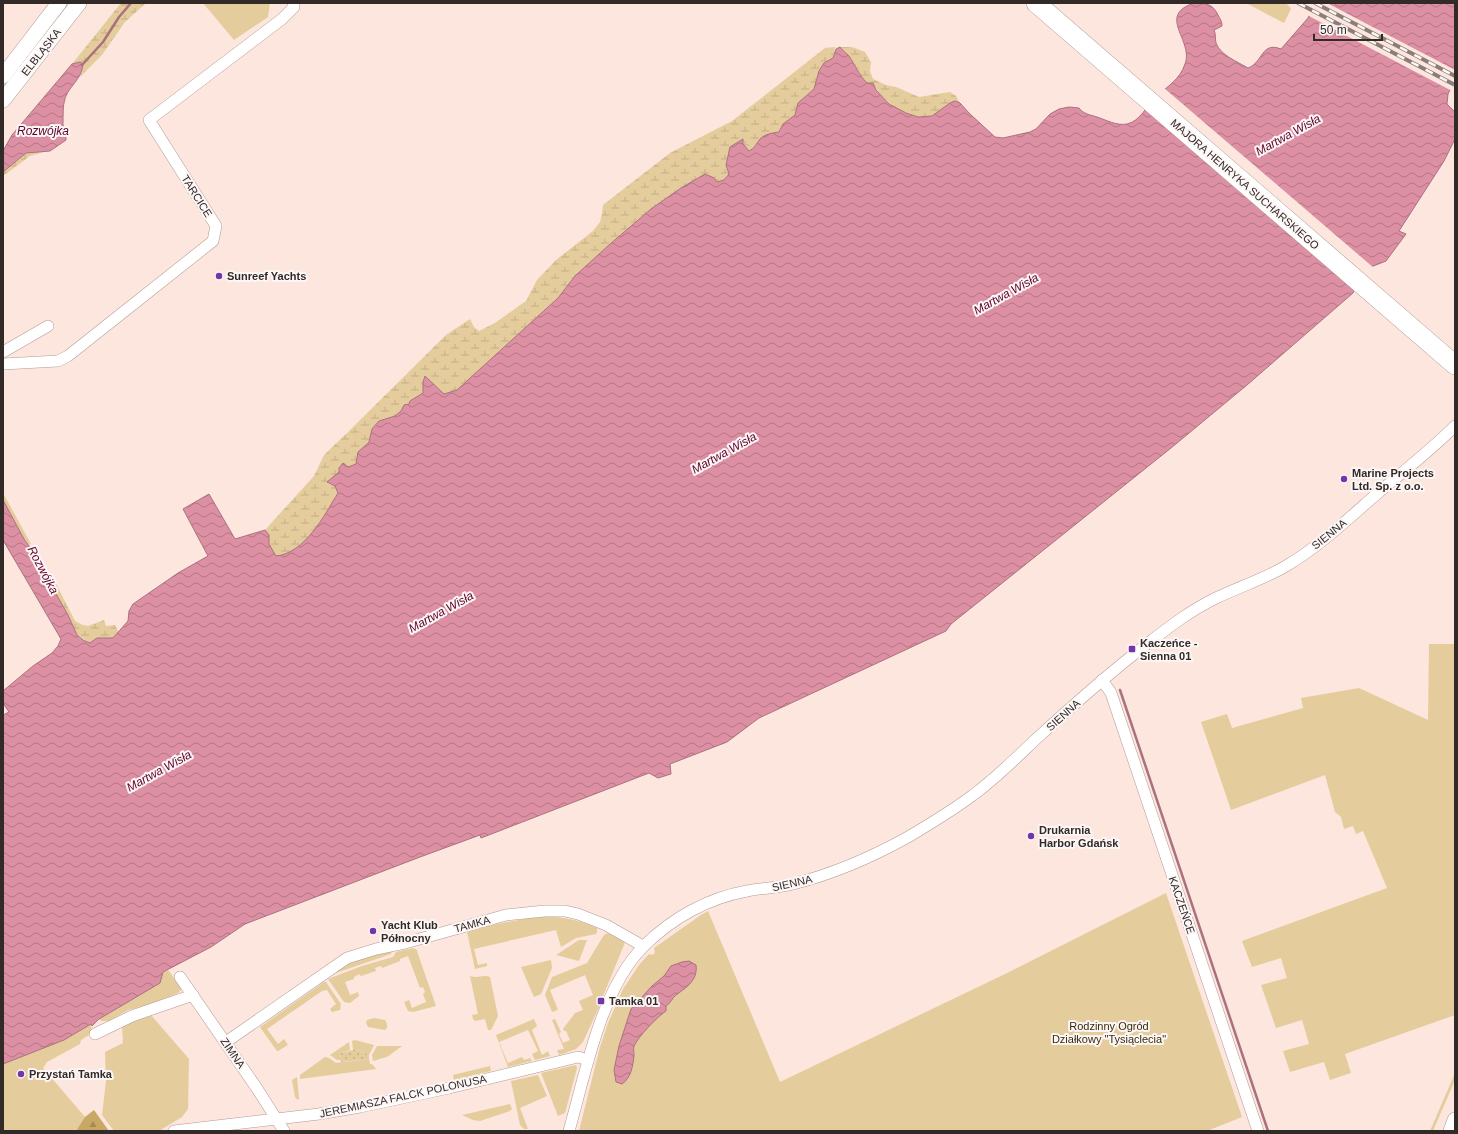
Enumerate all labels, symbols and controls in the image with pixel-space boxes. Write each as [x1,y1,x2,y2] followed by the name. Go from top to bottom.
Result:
[1314,16,1382,42] scale bar
[1320,23,1347,37] text: 50 m
[19,26,63,78] street label: ELBLĄSKA
[1253,111,1323,159] water label: Martwa Wisła
[1168,116,1322,252] street label: MAJORA HENRYKA SUCHARSKIEGO
[17,124,69,138] water label: Rozwójka
[179,173,215,219] street label: TARCICE
[227,270,306,282] place label: Sunreef Yachts
[971,270,1041,318] water label: Martwa Wisła
[214,271,224,281] marker: Sunreef Yachts
[689,429,759,477] water label: Martwa Wisła
[1352,467,1434,492] place label: Marine Projects Ltd. Sp. z o.o.
[1339,474,1349,484] marker: Marine Projects Ltd. Sp. z o.o.
[1309,516,1349,552] street label: SIENNA
[25,544,62,597] water label: Rozwójka
[406,588,476,636] water label: Martwa Wisła
[1140,637,1198,662] place label: Kaczeńce - Sienna 01
[1127,644,1137,654] marker: Kaczeńce - Sienna 01
[1044,696,1083,733] street label: SIENNA
[124,747,194,795] water label: Martwa Wisła
[1039,824,1119,849] place label: Drukarnia Harbor Gdańsk
[1026,831,1036,841] marker: Drukarnia Harbor Gdańsk
[771,872,814,893] street label: SIENNA
[1167,875,1197,935] street label: KACZEŃCE
[453,913,492,935] street label: TAMKA
[381,919,438,944] place label: Yacht Klub Północny
[368,926,378,936] marker: Yacht Klub Północny
[609,995,658,1007] place label: Tamka 01
[596,996,606,1006] marker: Tamka 01
[1052,1020,1166,1045] park label: Rodzinny Ogród Działkowy "Tysiąclecia"
[218,1035,248,1071] street label: ZIMNA
[29,1068,113,1080] place label: Przystań Tamka
[16,1069,26,1079] marker: Przystań Tamka
[318,1072,488,1120] street label: JEREMIASZA FALCK POLONUSA

